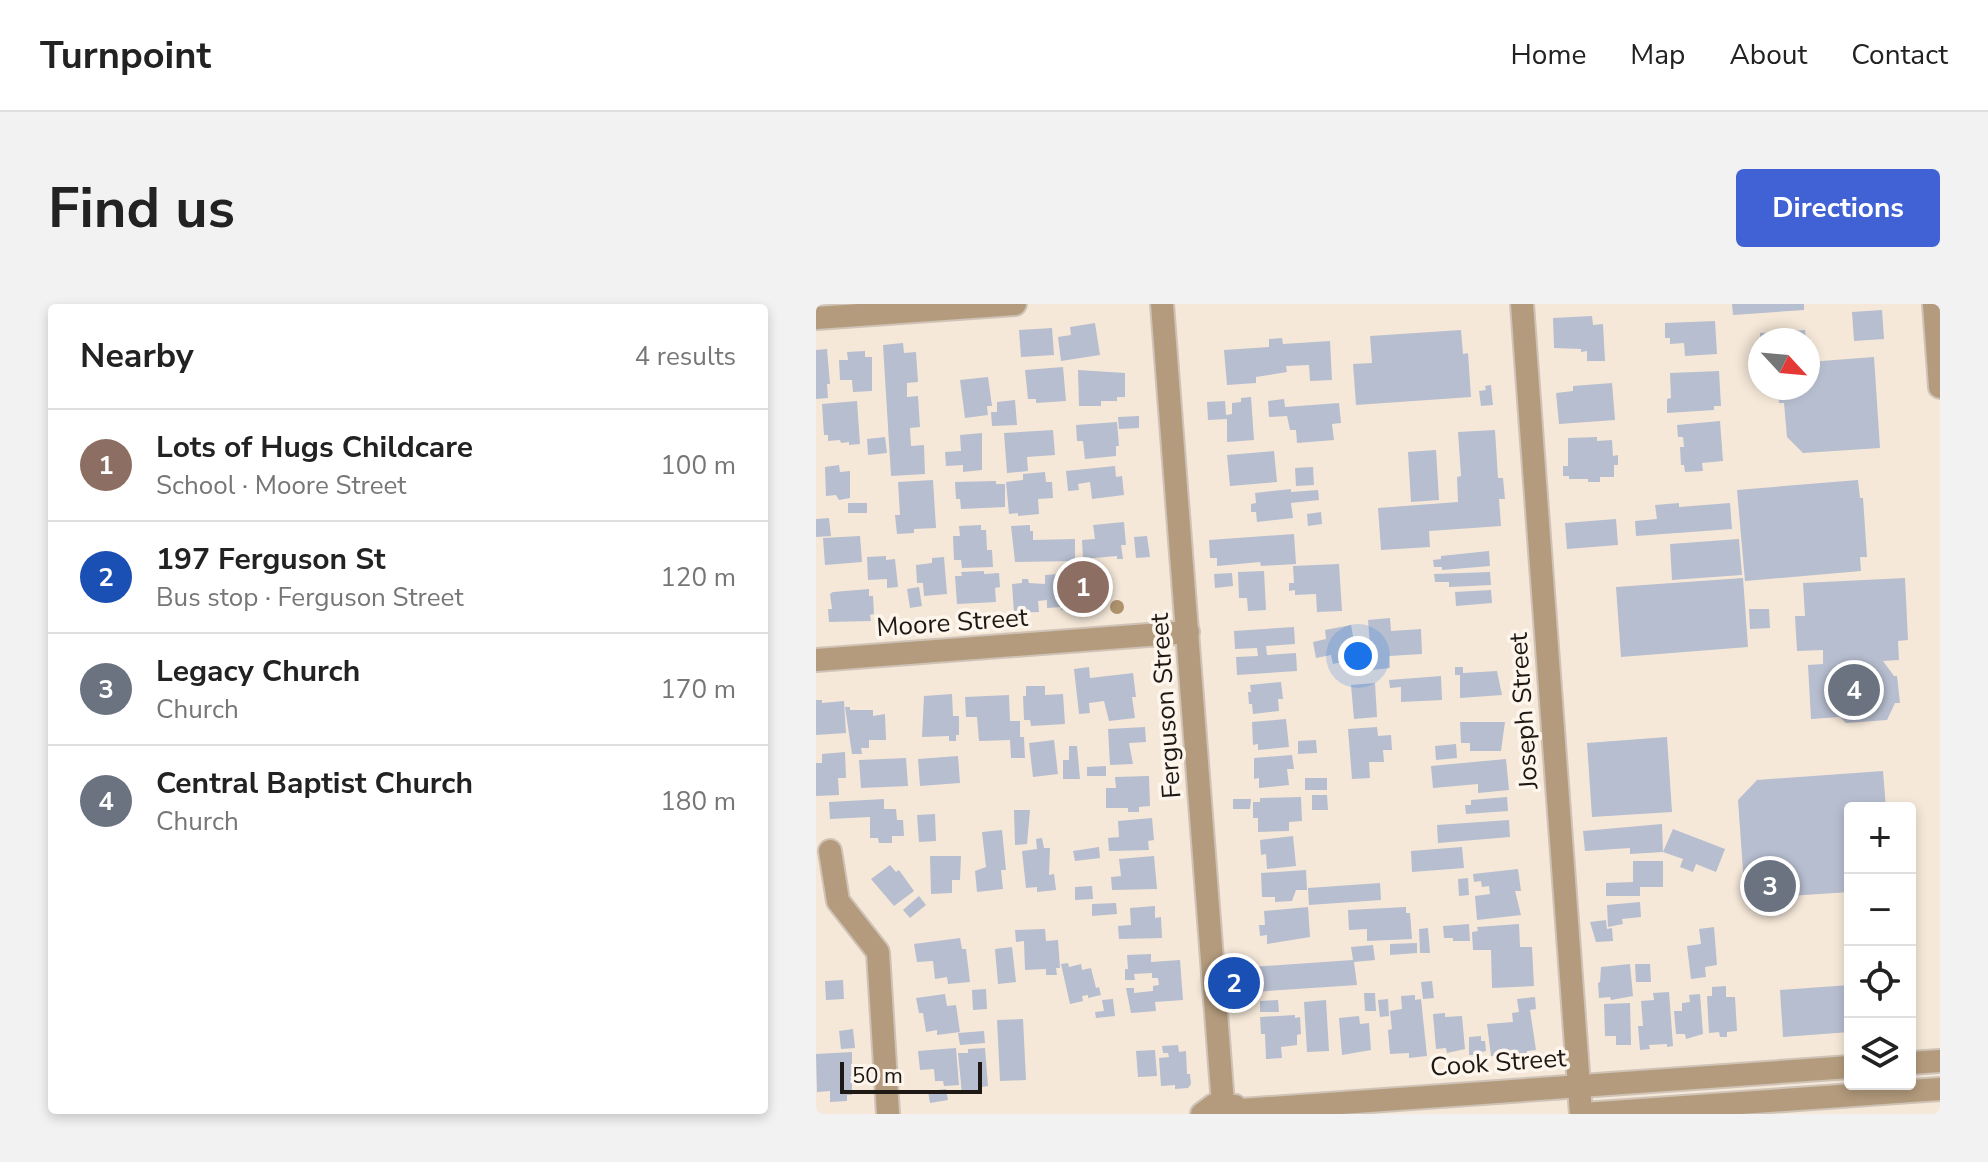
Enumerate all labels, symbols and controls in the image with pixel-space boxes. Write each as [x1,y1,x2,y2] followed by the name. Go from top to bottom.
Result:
[40,30,211,81] text: Turnpoint
[1511,36,1586,74] text: Home
[1630,36,1685,74] text: Map
[1729,36,1807,74] text: About
[1851,36,1948,74] text: Contact
[1736,169,1940,247] button: Directions
[48,170,235,247] text: Find us
[1748,328,1820,400] north arrow
[80,333,194,379] text: Nearby
[635,339,736,374] text: 4 results
[156,427,473,468] text: Lots of Hugs Childcare
[98,448,114,483] text: 1
[660,448,736,483] text: 100 m
[156,468,406,503] text: School · Moore Street
[156,539,386,580] text: 197 Ferguson St
[1057,557,1109,617] pin: 1
[98,560,114,595] text: 2
[660,560,736,595] text: 120 m
[156,580,464,615] text: Bus stop · Ferguson Street
[875,600,1030,645] street label: Moore Street
[1141,611,1189,800] street label: Ferguson Street
[1501,631,1546,791] street label: Joseph Street
[1338,636,1378,676] your location
[156,651,360,692] text: Legacy Church
[1828,660,1880,720] pin: 4
[98,672,114,707] text: 3
[660,672,736,707] text: 170 m
[156,692,239,727] text: Church
[156,763,473,804] text: Central Baptist Church
[98,784,114,819] text: 4
[660,784,736,819] text: 180 m
[1844,802,1916,1090] map controls
[1844,802,1916,874] button: +
[156,804,239,839] text: Church
[1744,856,1796,916] pin: 3
[1844,874,1916,946] button: −
[1844,946,1916,1018] button: locate
[1208,953,1260,1013] pin: 2
[1844,1018,1916,1090] button: layers
[1429,1040,1568,1085] street label: Cook Street
[840,1058,982,1094] scale bar
[852,1061,903,1091] text: 50 m

